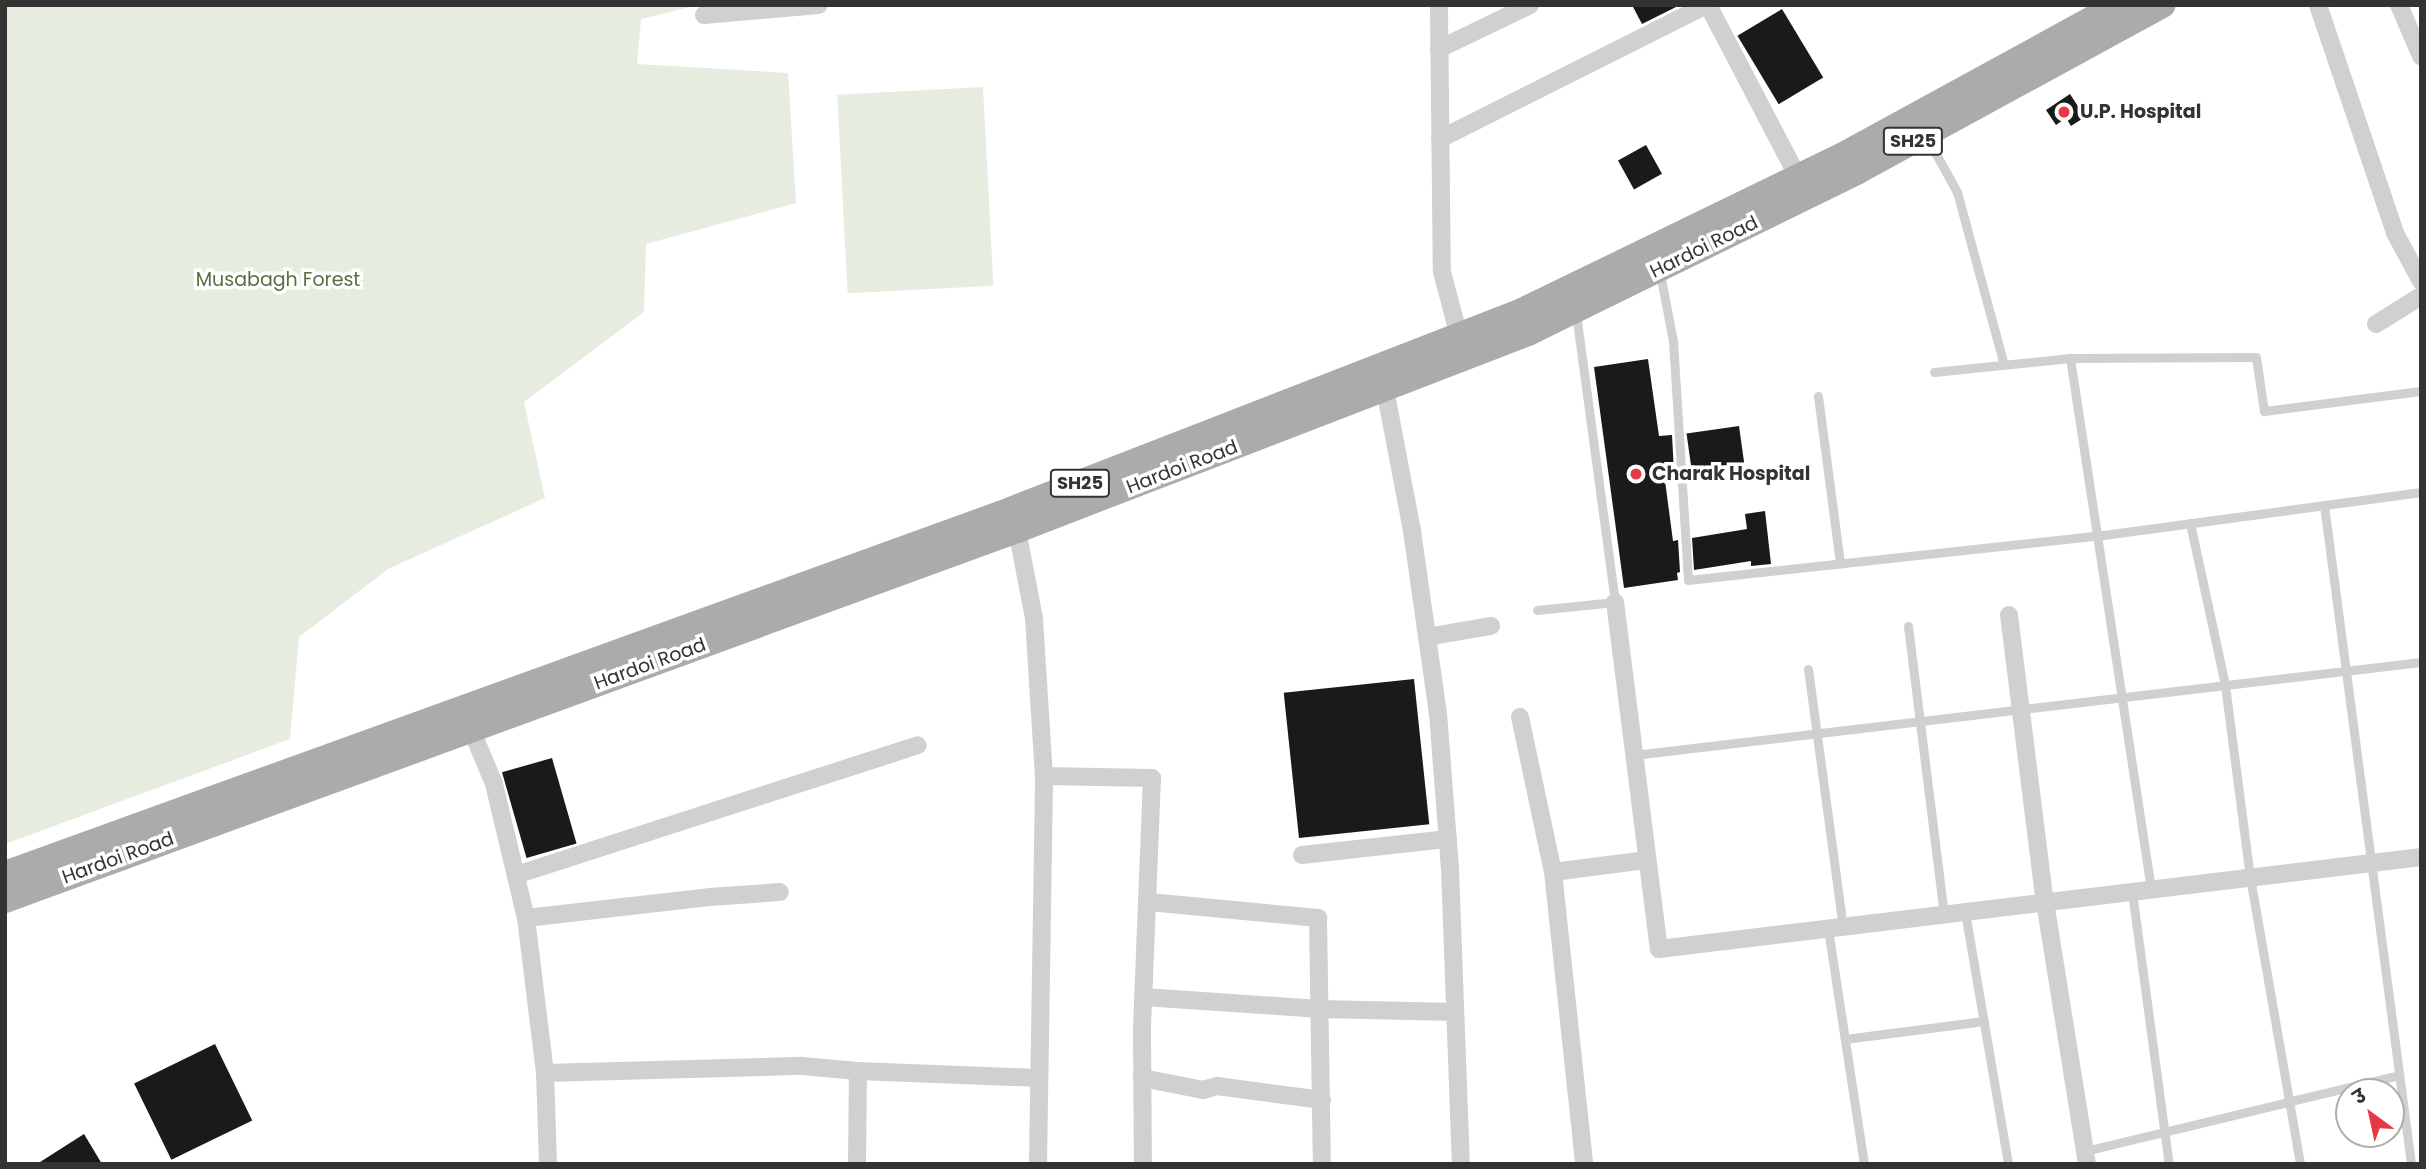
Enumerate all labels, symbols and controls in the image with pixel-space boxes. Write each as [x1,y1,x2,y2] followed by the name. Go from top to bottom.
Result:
[2080,101,2201,123] place label: U.P. Hospital
[2054,102,2074,122] marker: U.P. Hospital
[1882,126,1944,156] road number: SH25
[1646,211,1762,283] street label: Hardoi Road
[196,269,360,291] park label: Musabagh Forest
[1123,435,1241,499] street label: Hardoi Road
[1652,463,1810,485] place label: Charak Hospital
[1626,464,1646,484] marker: Charak Hospital
[1048,468,1112,498] road number: SH25
[591,633,709,695] street label: Hardoi Road
[59,827,177,889] street label: Hardoi Road
[2335,1078,2405,1148] north arrow
[2348,1082,2371,1111] text: उ

